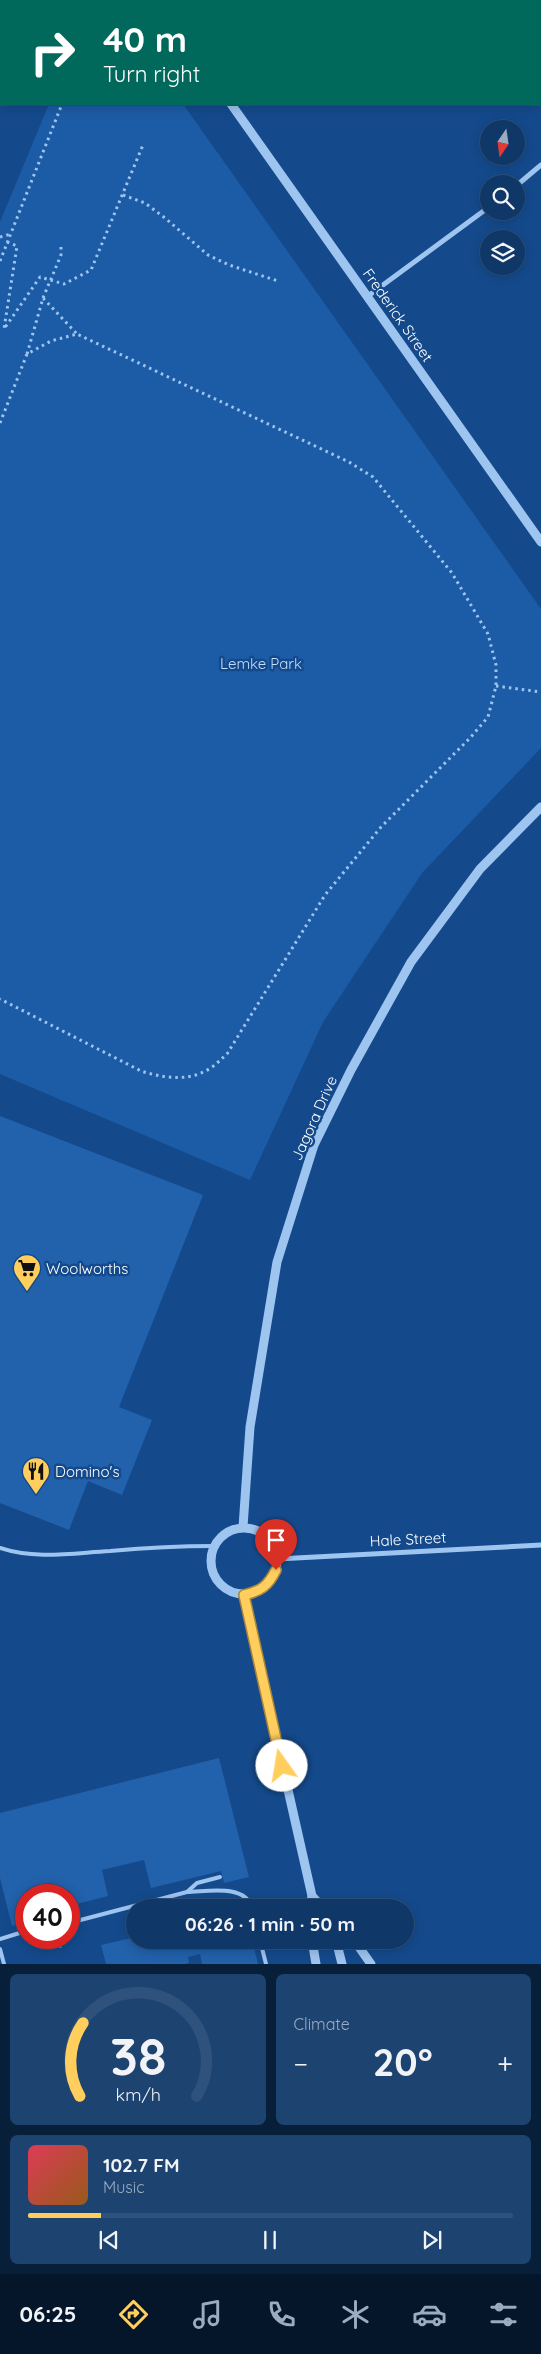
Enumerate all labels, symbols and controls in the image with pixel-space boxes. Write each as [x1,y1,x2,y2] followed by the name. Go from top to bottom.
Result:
[103,17,187,61] text: 40 m
[20,20,85,85] icon: right
[103,60,200,88] text: Turn right
[480,120,525,165] north arrow
[480,120,525,275] map controls
[480,175,525,220] button: search
[480,230,525,275] button: layers
[359,265,437,365] street label: Frederick Street
[220,654,302,673] park label: Lemke Park
[287,1073,341,1163] street label: Jagora Drive
[12,1253,42,1292] supermarket icon: Woolworths
[46,1259,128,1278] place label: Woolworths
[21,1456,51,1495] restaurant icon: Domino's
[55,1462,120,1481] place label: Domino's
[255,1519,297,1570] pin
[262,1526,290,1554] icon: arrive
[369,1528,447,1550] street label: Hale Street
[255,1739,307,1791] position arrow
[15,1884,80,1949] speed limit sign: 40
[185,1912,355,1936] text: 06:26 · 1 min · 50 m
[294,2014,350,2034] text: Climate
[110,2023,166,2088] text: 38
[373,2038,433,2086] text: 20°
[294,2046,308,2081] text: −
[497,2046,513,2081] text: +
[115,2083,160,2105] text: km/h
[103,2153,180,2177] text: 102.7 FM
[103,2177,145,2197] text: Music
[95,2226,123,2254] icon: previous
[256,2226,284,2254] icon: pause
[418,2226,446,2254] icon: next
[116,2297,151,2332] icon: directions
[190,2297,225,2332] icon: music
[264,2297,299,2332] icon: phone
[338,2297,373,2332] icon: climate
[412,2297,447,2332] icon: car
[486,2297,521,2332] icon: filters
[20,2300,76,2328] text: 06:25

